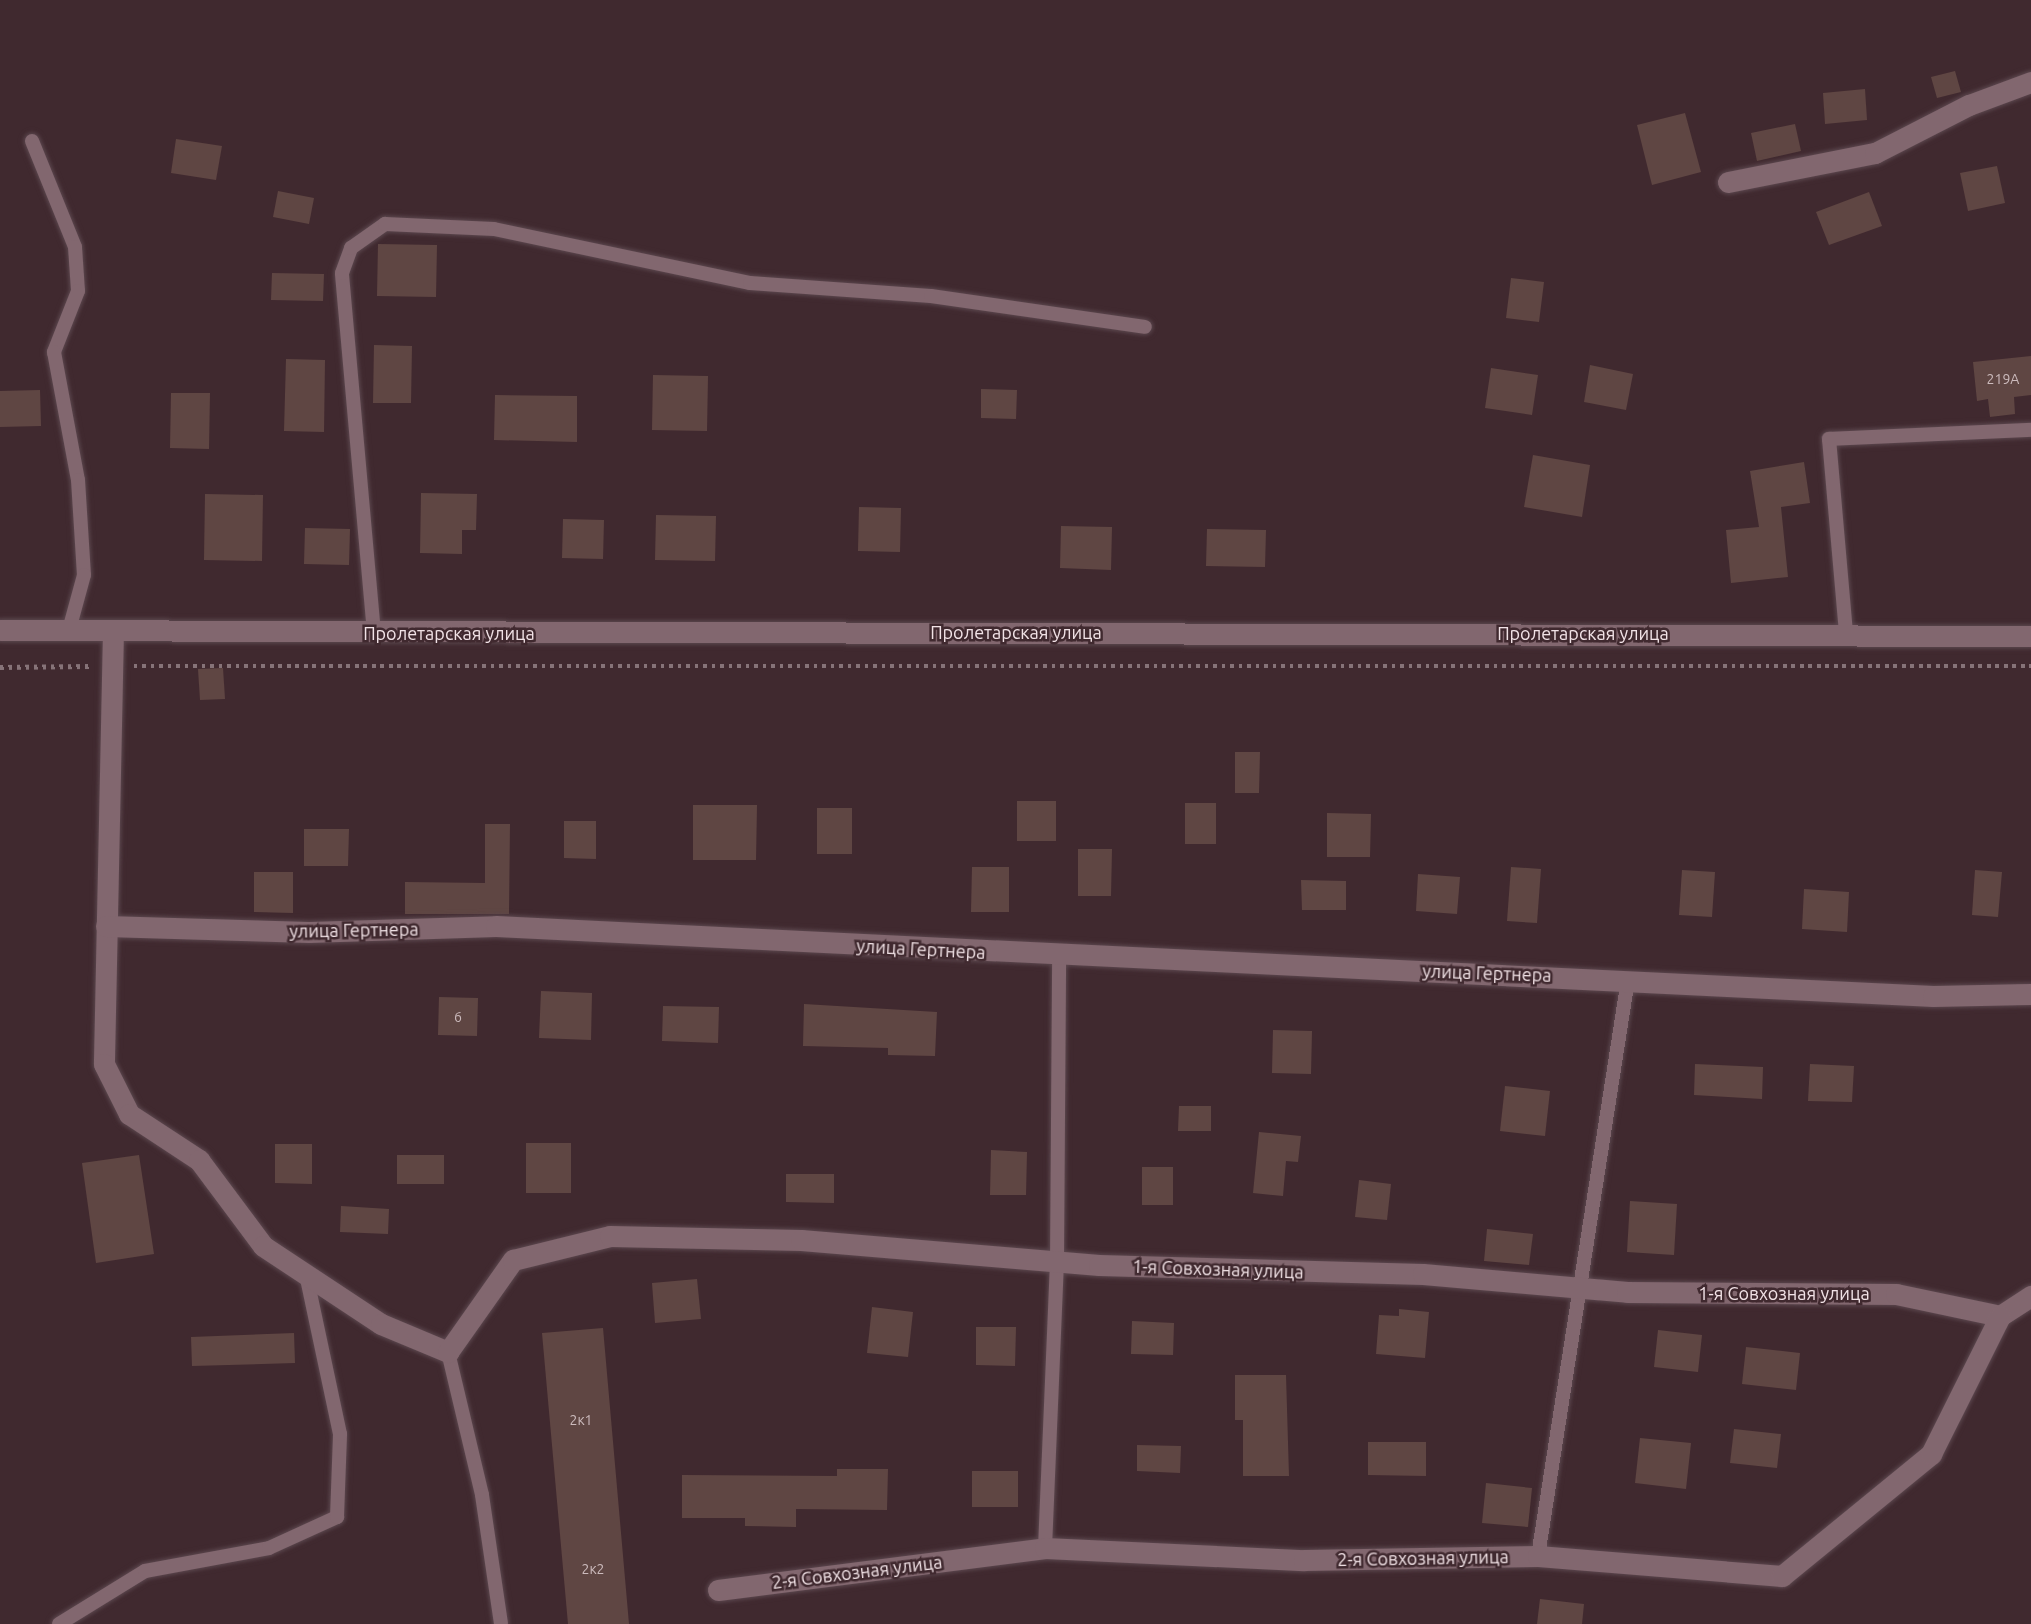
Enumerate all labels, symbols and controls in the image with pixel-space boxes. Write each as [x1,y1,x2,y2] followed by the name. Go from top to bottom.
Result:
[1987,371,2019,387] house number: 219А
[930,621,1102,643] street label: Пролетарская улица
[363,622,535,644] street label: Пролетарская улица
[1497,622,1669,644] street label: Пролетарская улица
[289,918,419,942] street label: улица Гертнера
[856,935,986,963] street label: улица Гертнера
[1422,960,1552,986] street label: улица Гертнера
[454,1009,462,1025] house number: 6
[1132,1255,1304,1283] street label: 1-я Совхозная улица
[1698,1282,1870,1304] street label: 1-я Совхозная улица
[569,1412,593,1428] house number: 2к1
[1337,1546,1509,1570] street label: 2-я Совхозная улица
[771,1551,943,1593] street label: 2-я Совхозная улица
[581,1561,605,1577] house number: 2к2

